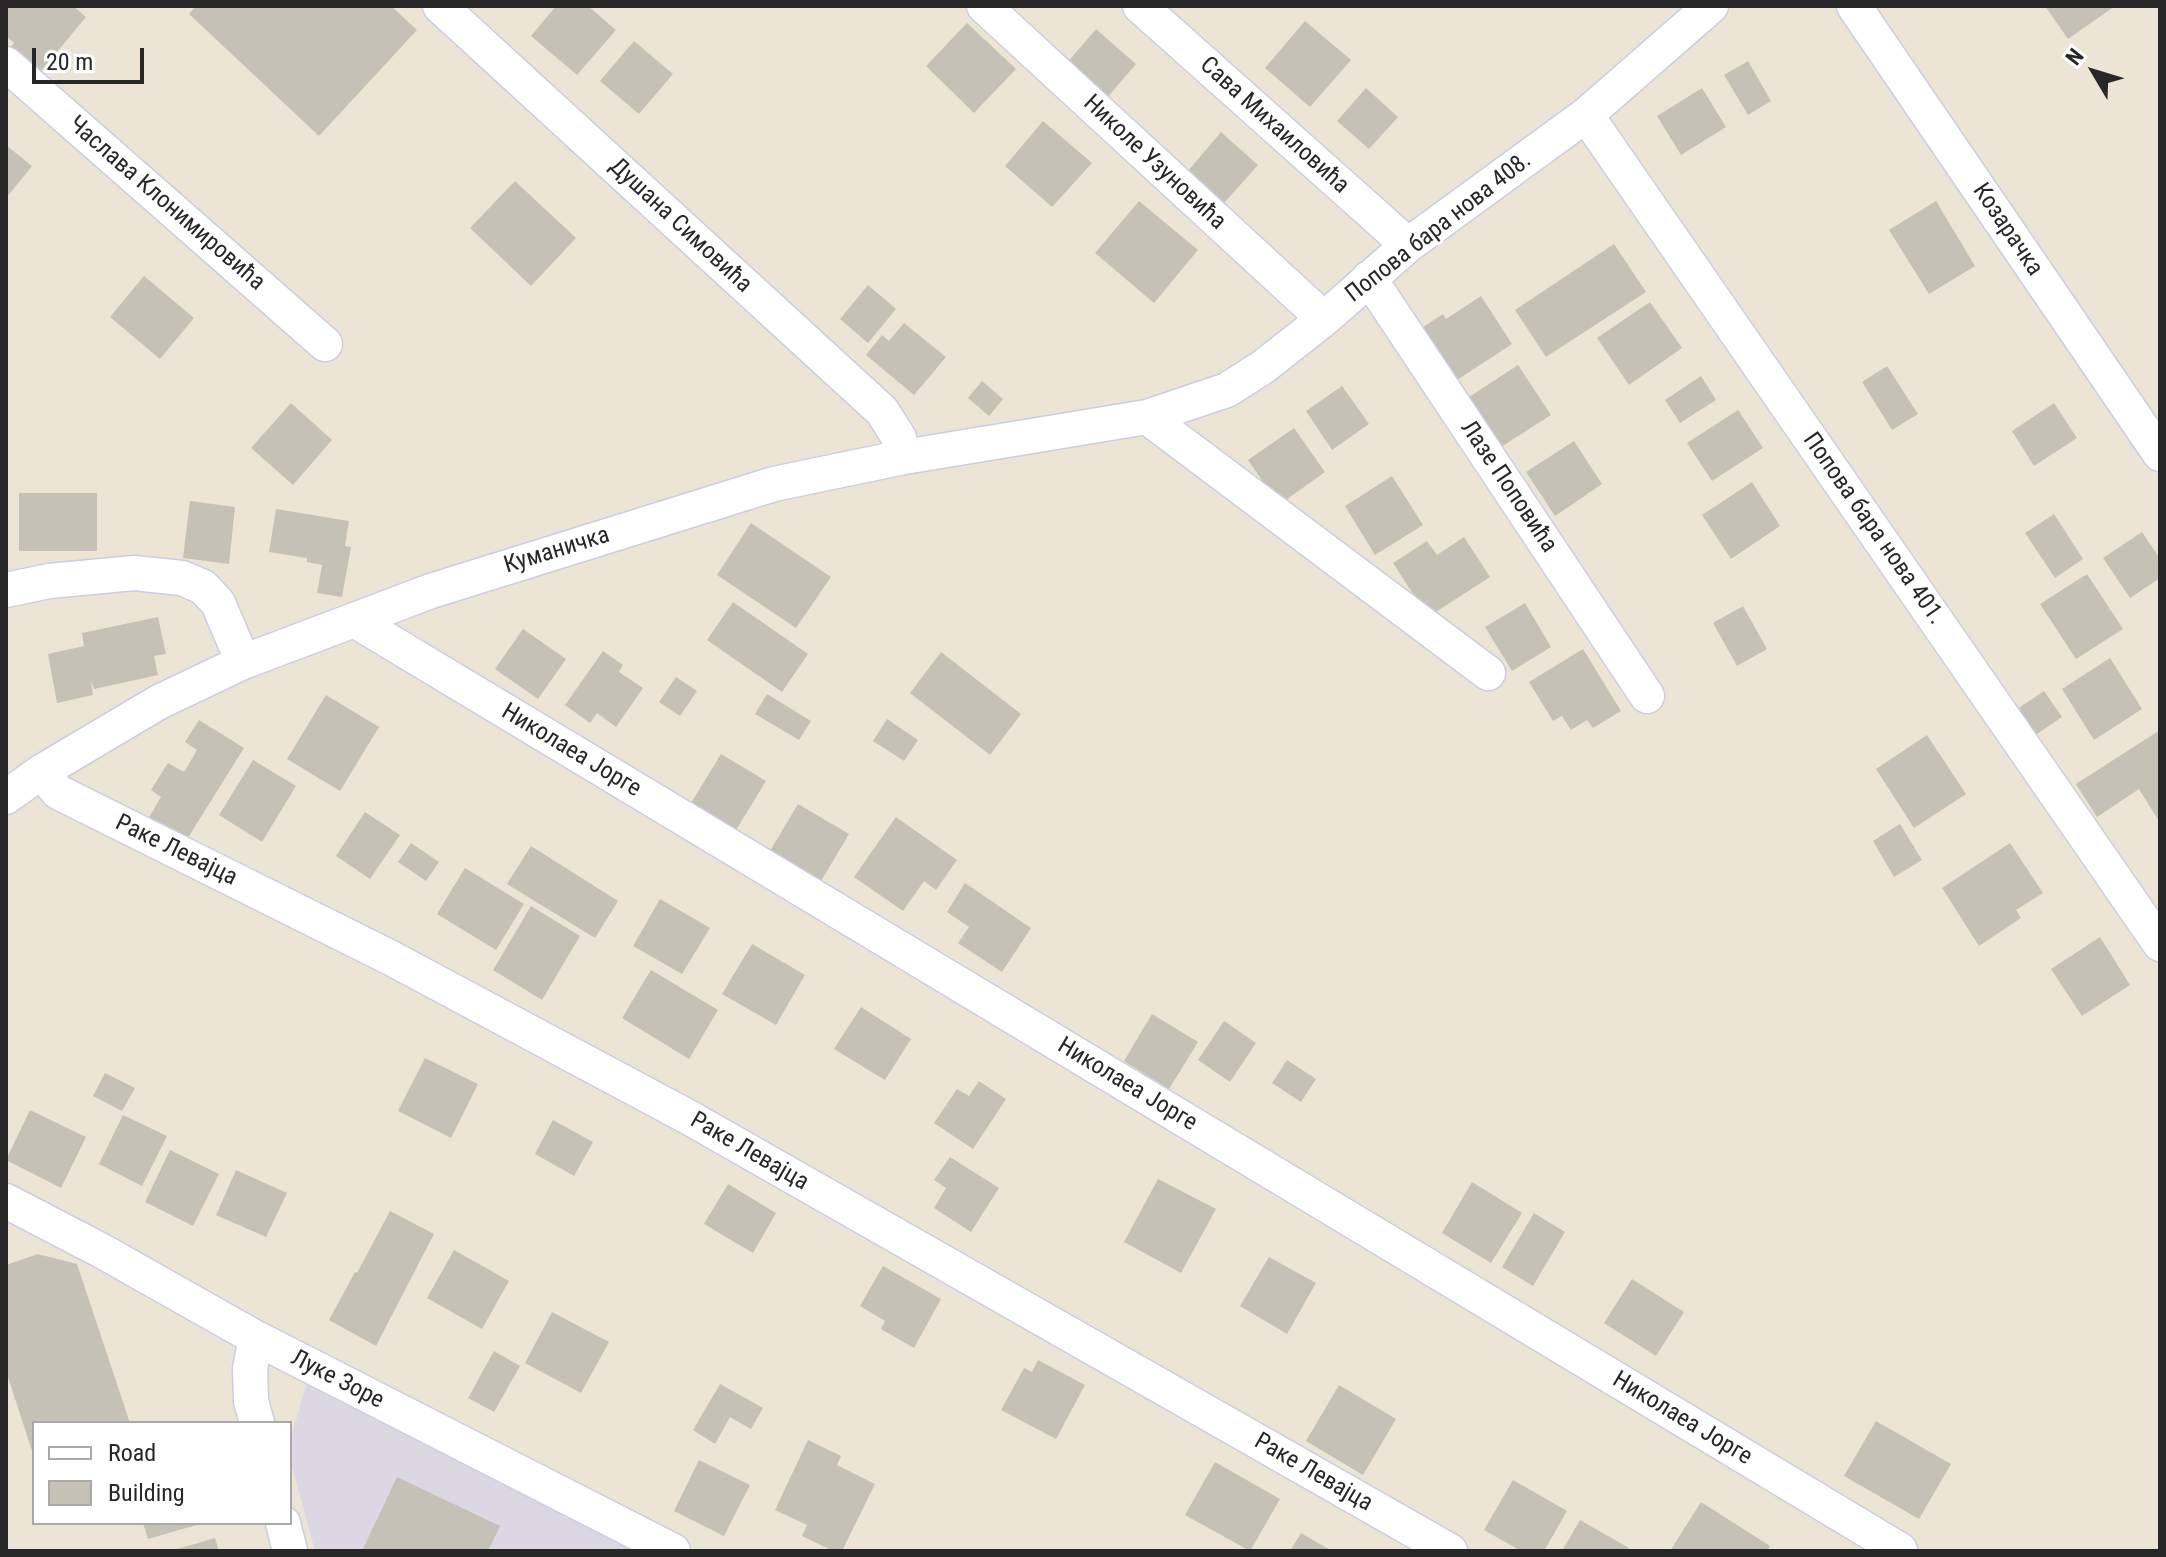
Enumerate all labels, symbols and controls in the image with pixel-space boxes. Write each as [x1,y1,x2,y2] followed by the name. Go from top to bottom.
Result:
[36,32,148,82] scale bar
[2054,32,2134,112] north arrow
[2061,44,2089,70] text: N
[46,48,93,76] text: 20 m
[1193,51,1355,201] street label: Сава Михаиловића
[1077,90,1231,236] street label: Николе Узуновића
[62,111,270,297] street label: Часлава Клонимировића
[1341,147,1537,309] street label: Попова бара нова 408.
[603,153,757,299] street label: Душана Симовића
[1966,178,2048,282] street label: Козарачка
[1453,416,1563,558] street label: Лазе Поповића
[1796,428,1950,630] street label: Попова бара нова 401.
[501,521,613,581] street label: Куманичка
[496,698,646,804] street label: Николаеа Јорге
[110,809,242,893] street label: Раке Левајца
[1052,1032,1202,1138] street label: Николаеа Јорге
[685,1107,813,1197] street label: Раке Левајца
[286,1344,388,1416] street label: Луке Зоре
[1607,1366,1757,1472] street label: Николаеа Јорге
[32,1421,292,1525] legend
[1249,1428,1377,1518] street label: Раке Левајца
[108,1439,156,1467] text: Road
[108,1479,185,1507] text: Building

